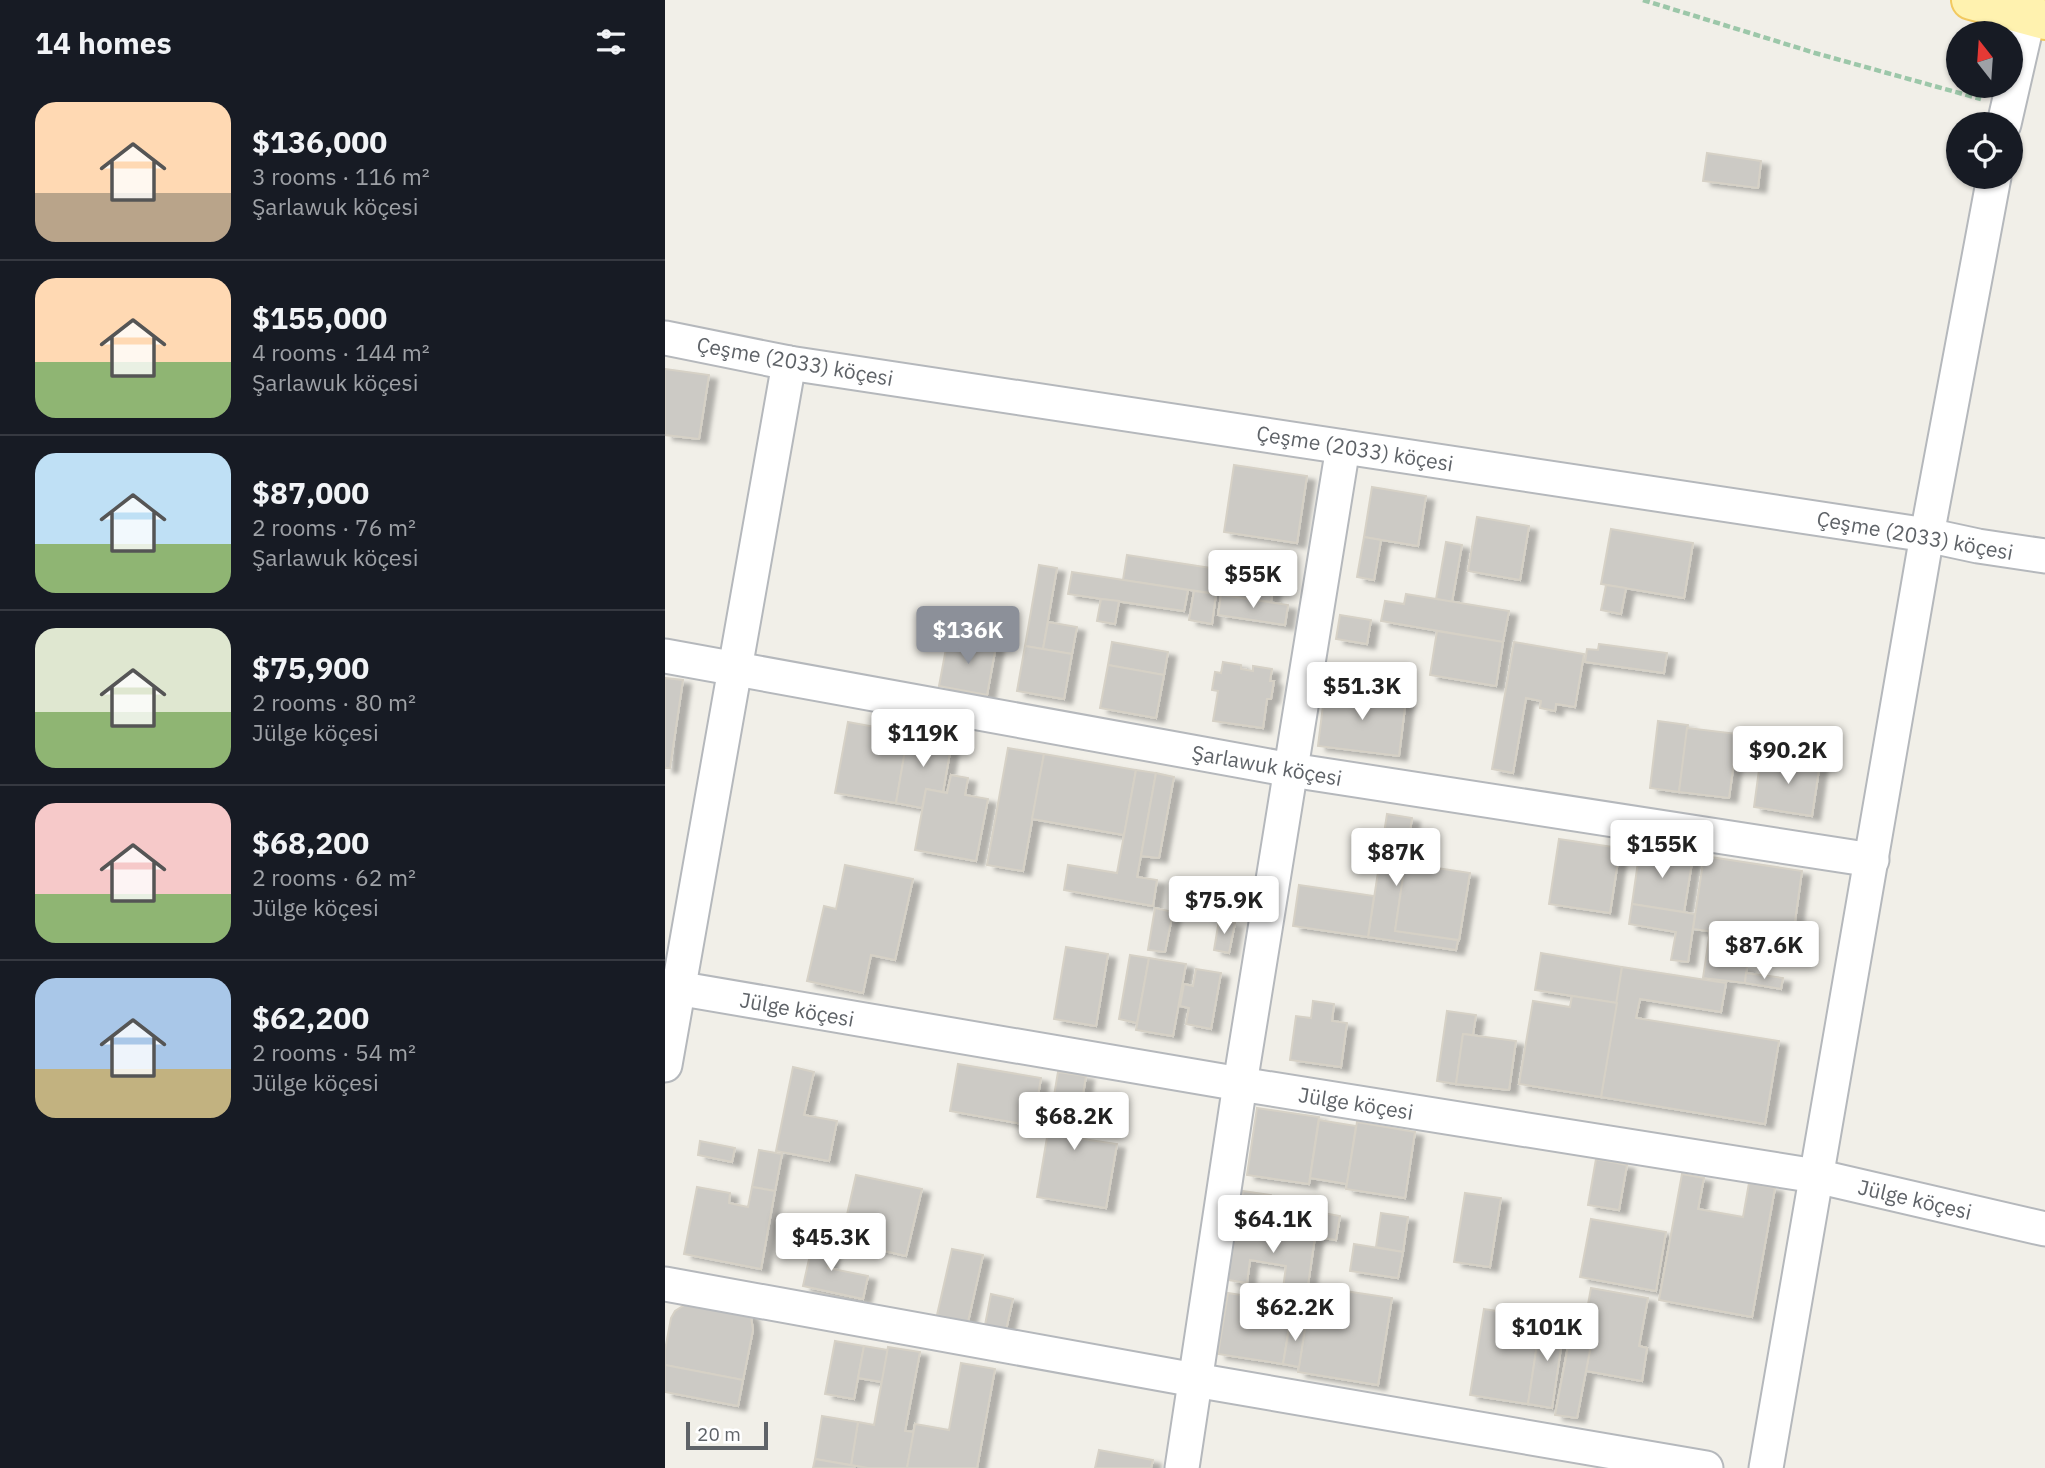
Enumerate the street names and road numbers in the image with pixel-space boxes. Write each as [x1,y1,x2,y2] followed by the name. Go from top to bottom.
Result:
[695,330,895,392] street label: Çeşme (2033) köçesi
[1255,419,1455,477] street label: Çeşme (2033) köçesi
[1815,504,2015,566] street label: Çeşme (2033) köçesi
[1190,738,1344,792] street label: Şarlawuk köçesi
[738,985,856,1033] street label: Jülge köçesi
[1297,1080,1415,1126] street label: Jülge köçesi
[1855,1172,1975,1226] street label: Jülge köçesi

